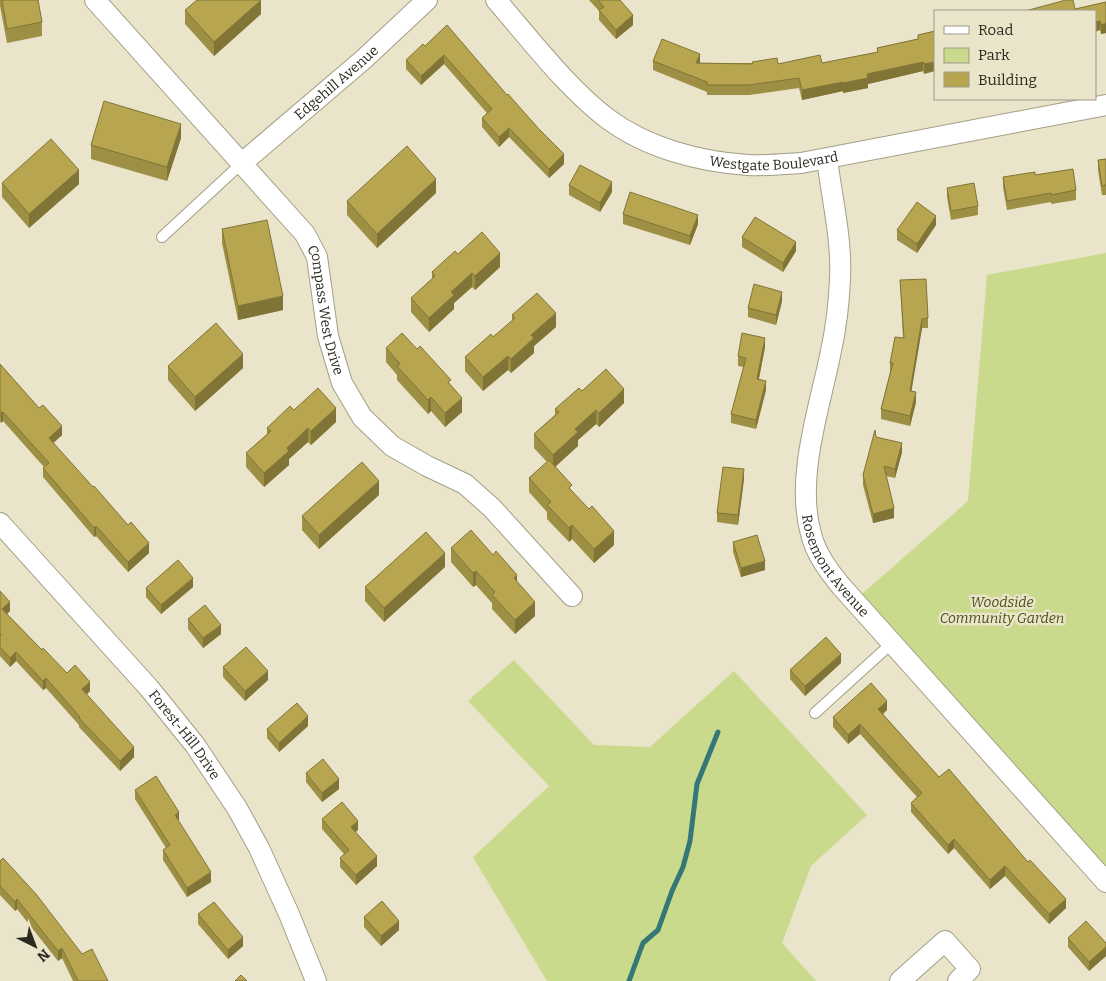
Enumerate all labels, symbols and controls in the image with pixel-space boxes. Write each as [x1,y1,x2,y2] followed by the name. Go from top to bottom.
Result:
[934,10,1096,100] legend
[978,21,1013,39] text: Road
[291,42,382,124] street label: Edgehill Avenue
[978,46,1010,64] text: Park
[978,71,1037,89] text: Building
[708,148,840,174] street label: Westgate Boulevard
[303,242,347,377] street label: Compass West Drive
[798,513,873,621] street label: Rosemont Avenue
[940,594,1064,627] park label: Woodside Community Garden
[145,687,223,783] street label: Forest-Hill Drive
[10,921,60,971] north arrow
[34,945,53,965] text: N

